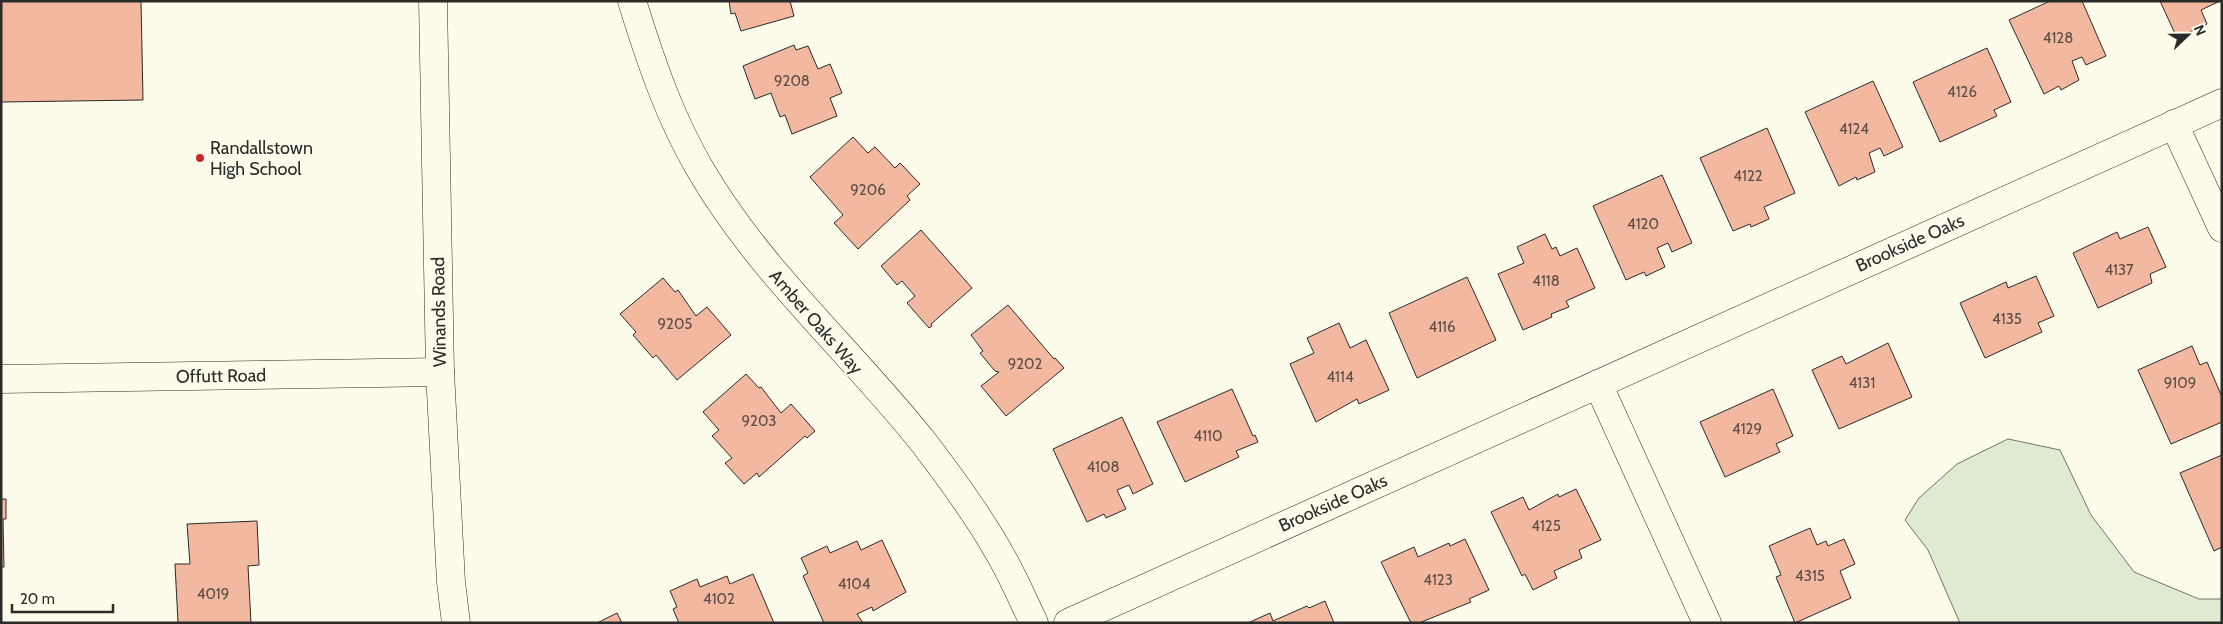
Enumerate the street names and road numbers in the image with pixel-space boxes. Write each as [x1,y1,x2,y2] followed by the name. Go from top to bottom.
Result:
[1852,209,1968,277] street label: Brookside Oaks
[427,257,451,367] street label: Winands Road
[765,265,867,379] street label: Amber Oaks Way
[176,364,266,388] street label: Offutt Road
[1275,469,1391,537] street label: Brookside Oaks

